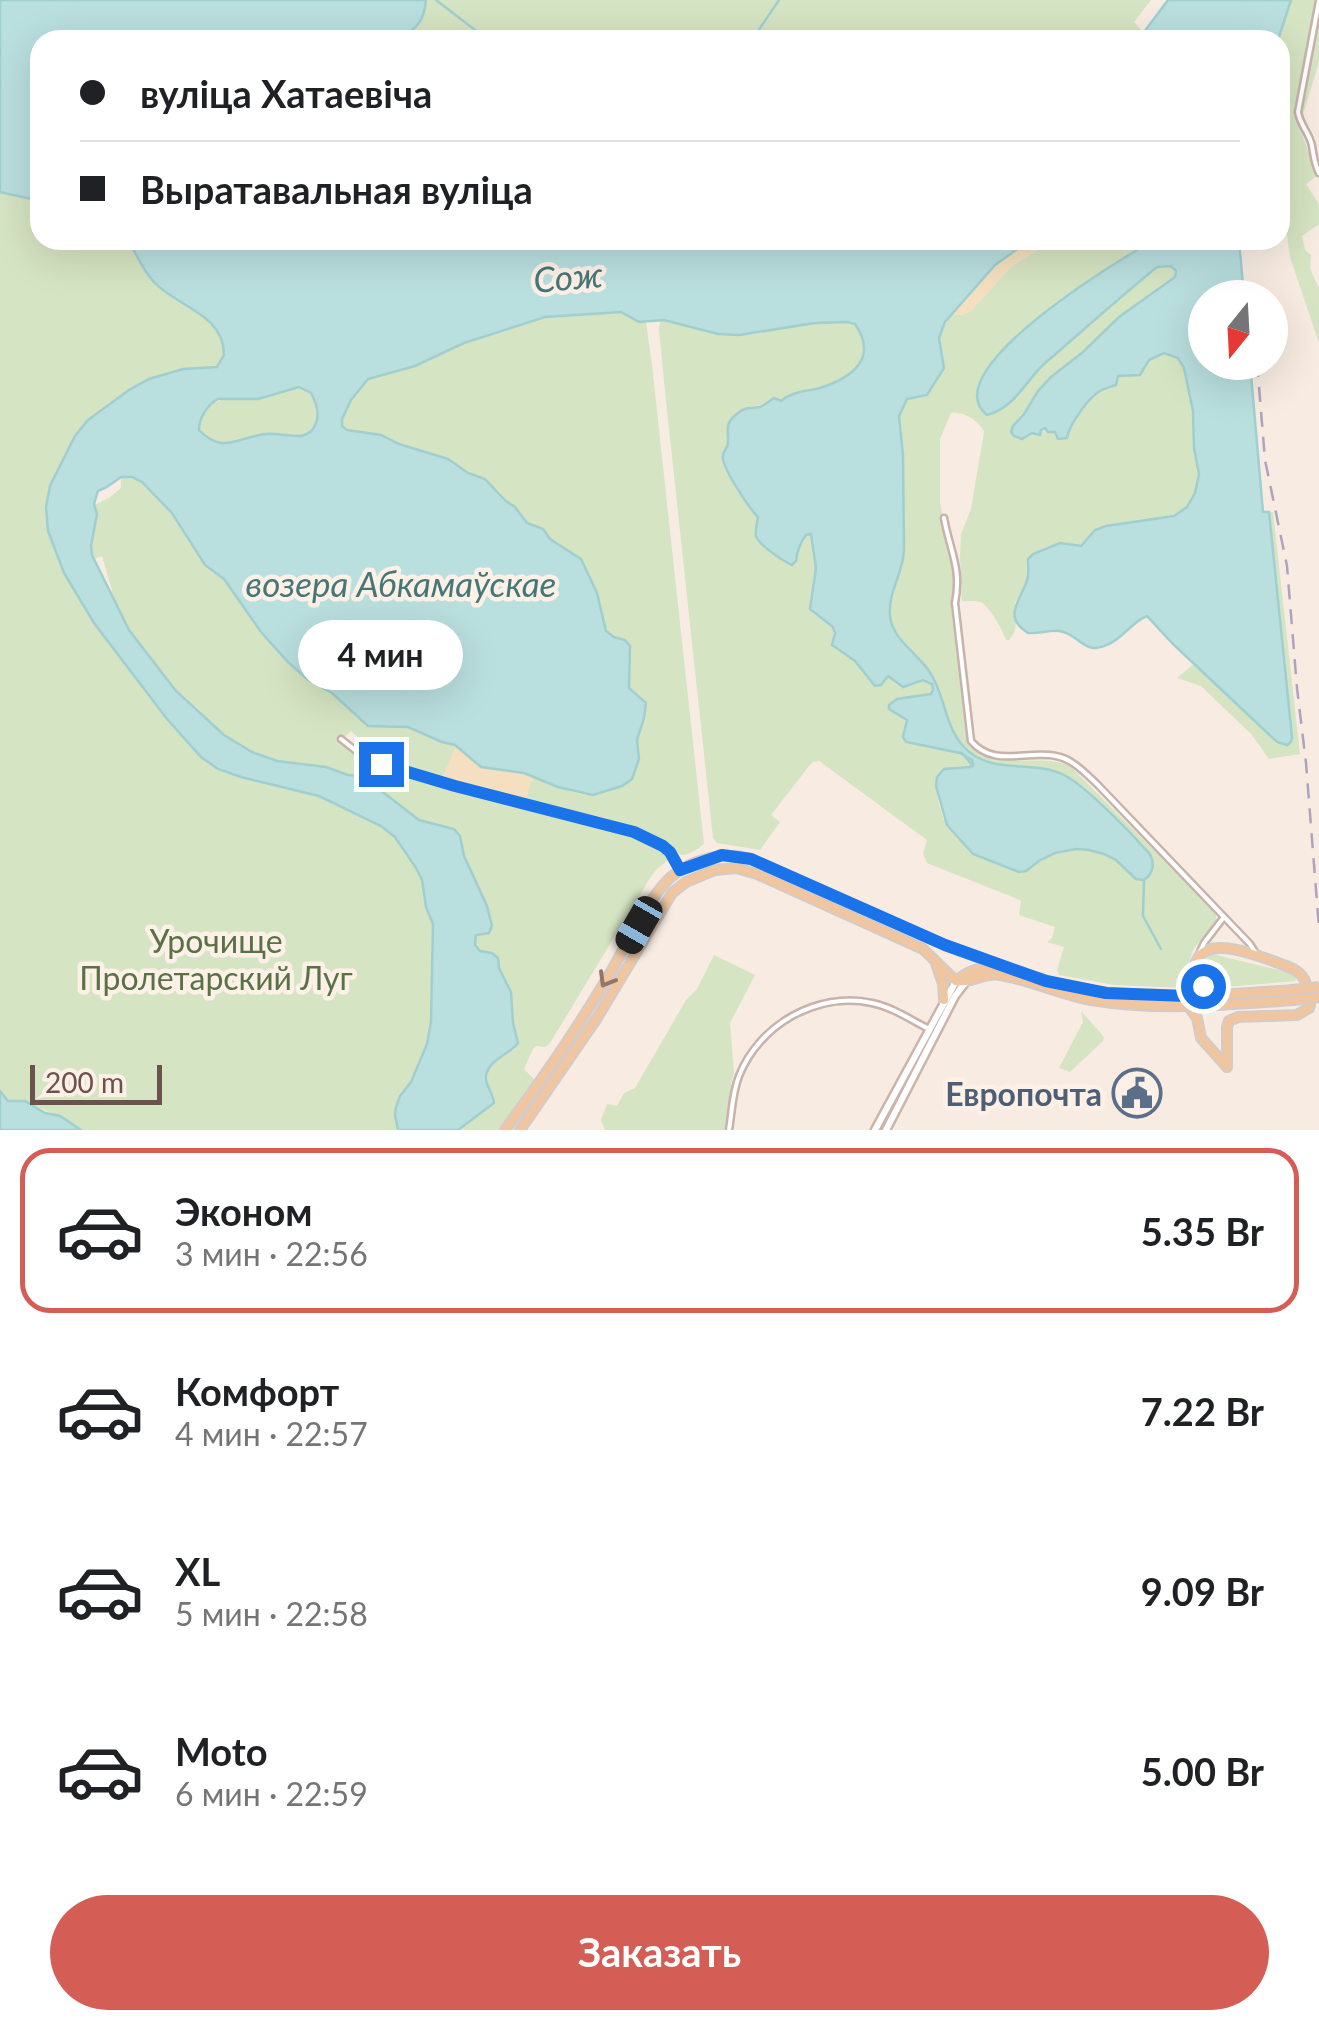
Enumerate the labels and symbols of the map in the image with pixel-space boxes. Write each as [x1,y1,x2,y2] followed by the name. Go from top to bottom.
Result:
[532,252,605,300] water label: Сож
[1188,280,1288,380] north arrow
[246,562,556,604] water label: возера Абкамаўскае
[298,619,464,689] callout: 4 мин
[359,742,404,787] route end
[611,892,667,958] car
[79,921,353,997] park label: Урочище Пролетарский Луг
[1181,964,1226,1009] route start
[599,969,618,987] one-way arrow
[30,1060,162,1104] scale bar
[1111,1067,1163,1119] public building icon: Европочта
[945,1074,1102,1113] place label: Европочта

